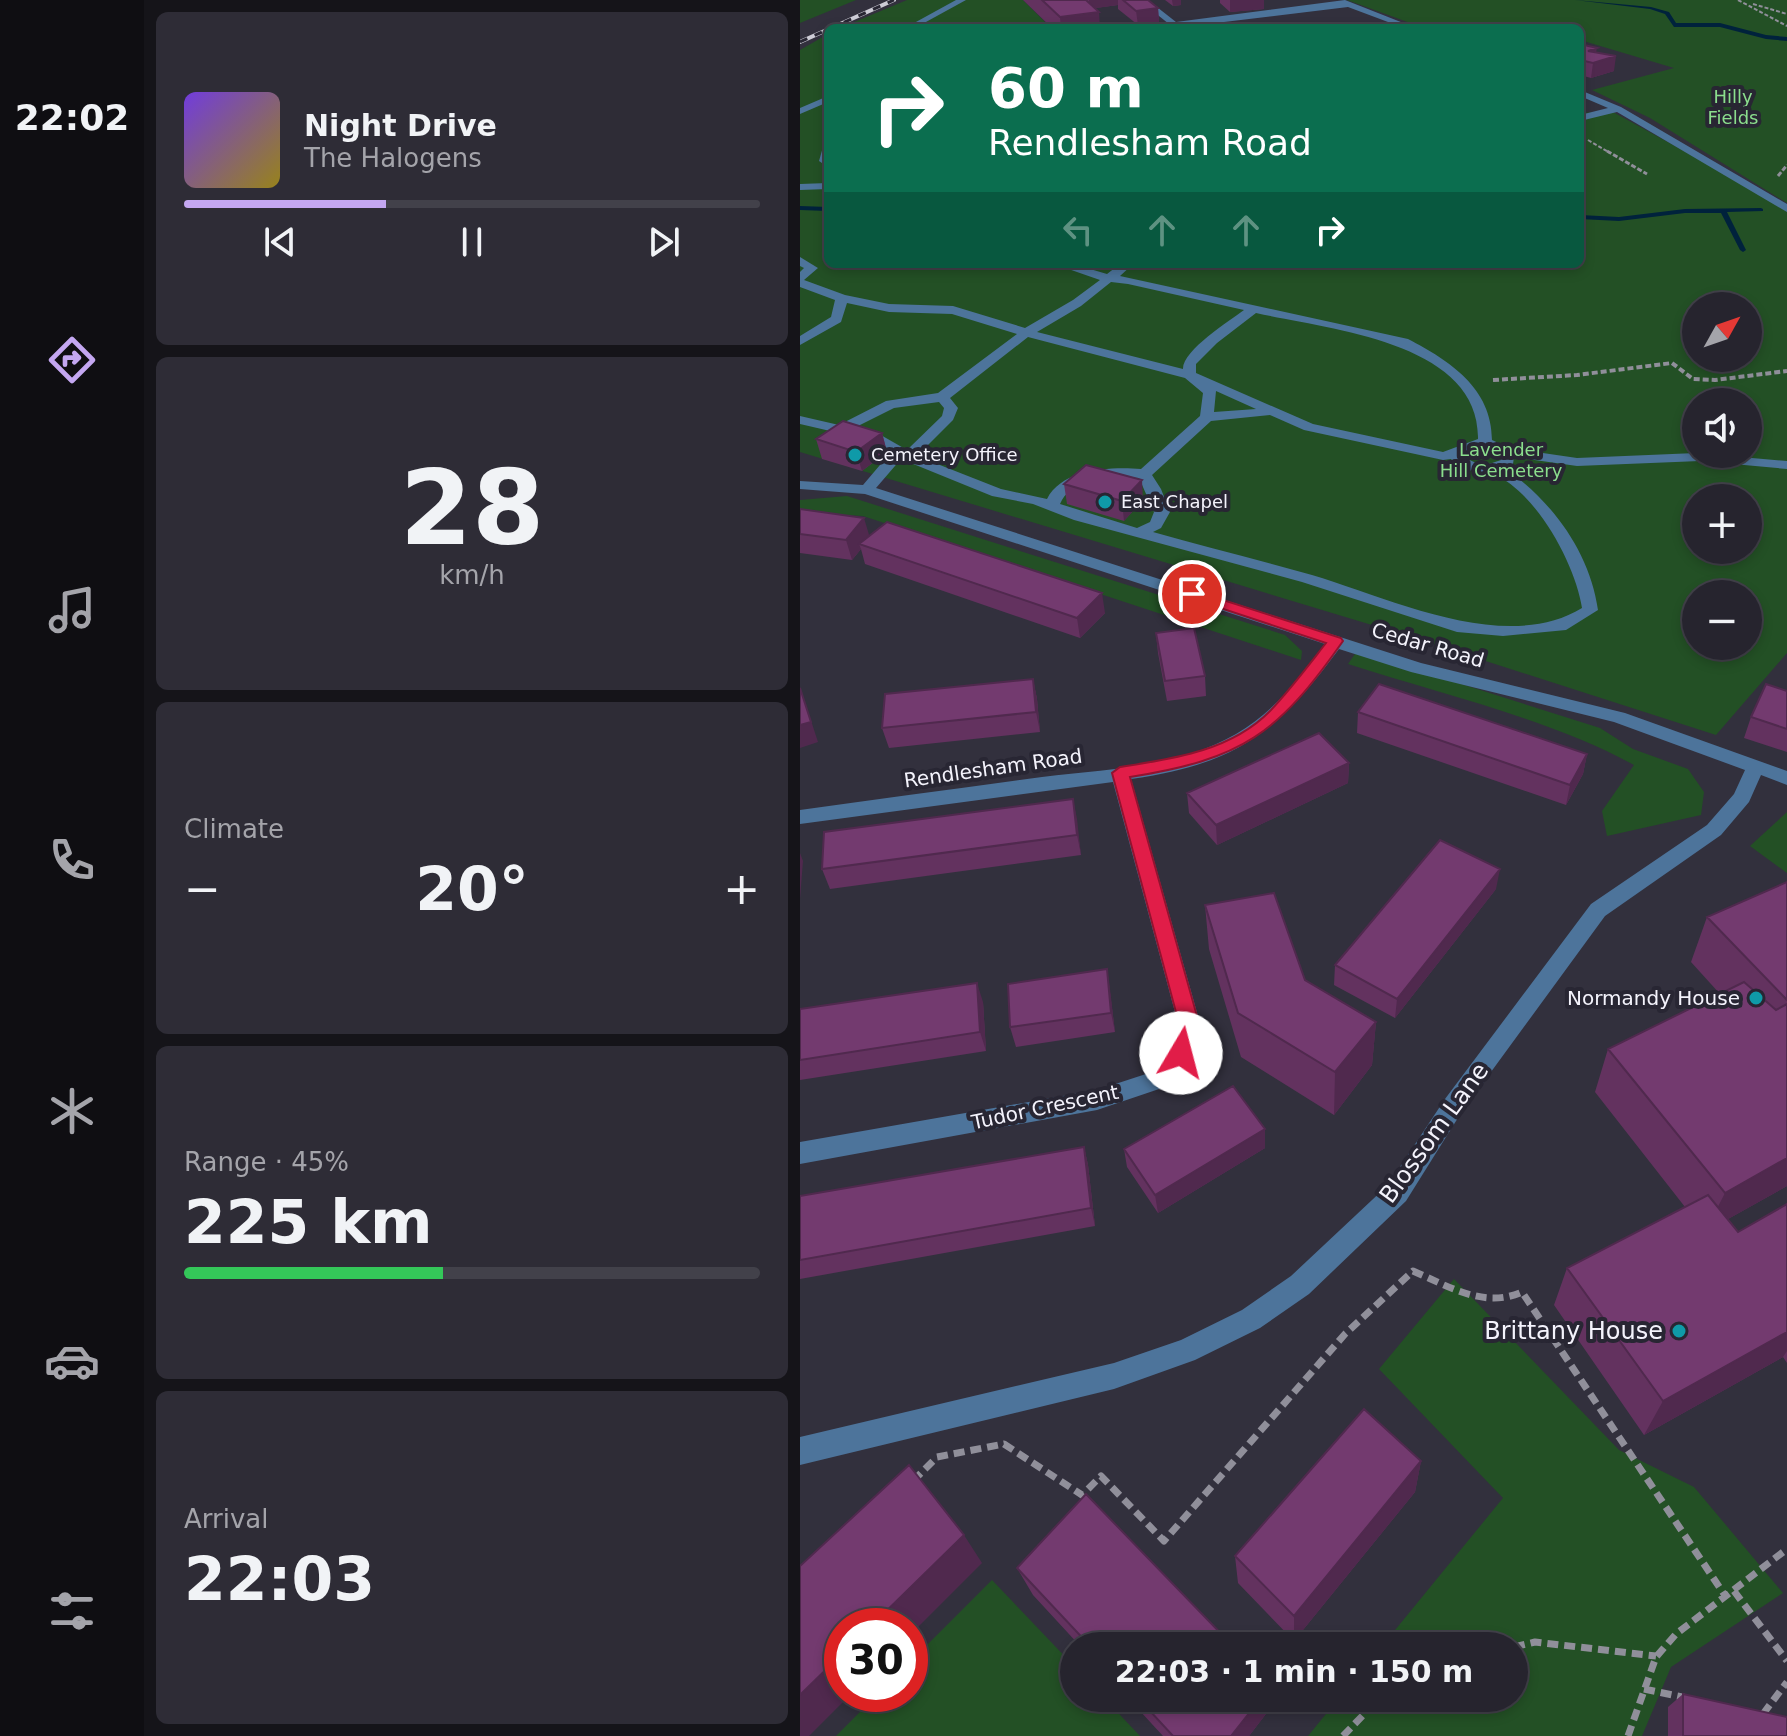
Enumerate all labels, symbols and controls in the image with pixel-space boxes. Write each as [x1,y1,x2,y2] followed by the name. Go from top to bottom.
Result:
[988,55,1144,120] text: 60 m
[856,56,960,160] icon: right
[1708,86,1758,128] park label: Hilly Fields
[15,97,129,138] text: 22:02
[304,108,497,143] text: Night Drive
[988,122,1312,163] text: Rendlesham Road
[304,143,482,173] text: The Halogens
[1056,208,1100,252] icon: left
[1140,208,1184,252] icon: ahead
[1224,208,1268,252] icon: ahead
[1308,208,1352,252] icon: right
[258,220,302,264] icon: previous
[450,220,494,264] icon: pause
[642,220,686,264] icon: next
[1682,292,1762,372] north arrow
[1682,292,1762,660] map controls
[44,332,100,388] icon: directions
[1682,388,1762,468] button: sound
[1440,439,1563,481] park label: Lavender Hill Cemetery
[871,444,1018,465] place label: Cemetery Office
[846,446,864,464] marker: Cemetery Office
[400,447,544,569] text: 28
[1682,484,1762,564] button: +
[1121,491,1228,512] place label: East Chapel
[1096,493,1114,511] marker: East Chapel
[439,560,505,590] text: km/h
[1158,560,1226,628] pin
[1170,572,1214,616] icon: arrive
[1682,580,1762,660] button: −
[44,582,100,638] icon: music
[1369,617,1487,673] street label: Cedar Road
[902,744,1084,792] street label: Rendlesham Road
[184,814,284,844] text: Climate
[44,832,100,888] icon: phone
[415,854,529,924] text: 20°
[184,863,221,914] text: −
[723,863,760,914] text: +
[1567,986,1740,1010] place label: Normandy House
[1747,989,1765,1007] marker: Normandy House
[1139,1011,1223,1095] position arrow
[1374,1057,1494,1209] street label: Blossom Lane
[968,1080,1121,1135] street label: Tudor Crescent
[44,1083,100,1139] icon: climate
[184,1147,349,1177] text: Range · 45%
[184,1187,433,1257] text: 225 km
[1484,1317,1663,1345] place label: Brittany House
[1670,1322,1688,1340] marker: Brittany House
[44,1333,100,1389] icon: car
[184,1504,268,1534] text: Arrival
[184,1544,375,1614] text: 22:03
[44,1583,100,1639] icon: filters
[824,1608,928,1712] speed limit sign: 30
[1115,1654,1473,1689] text: 22:03 · 1 min · 150 m

